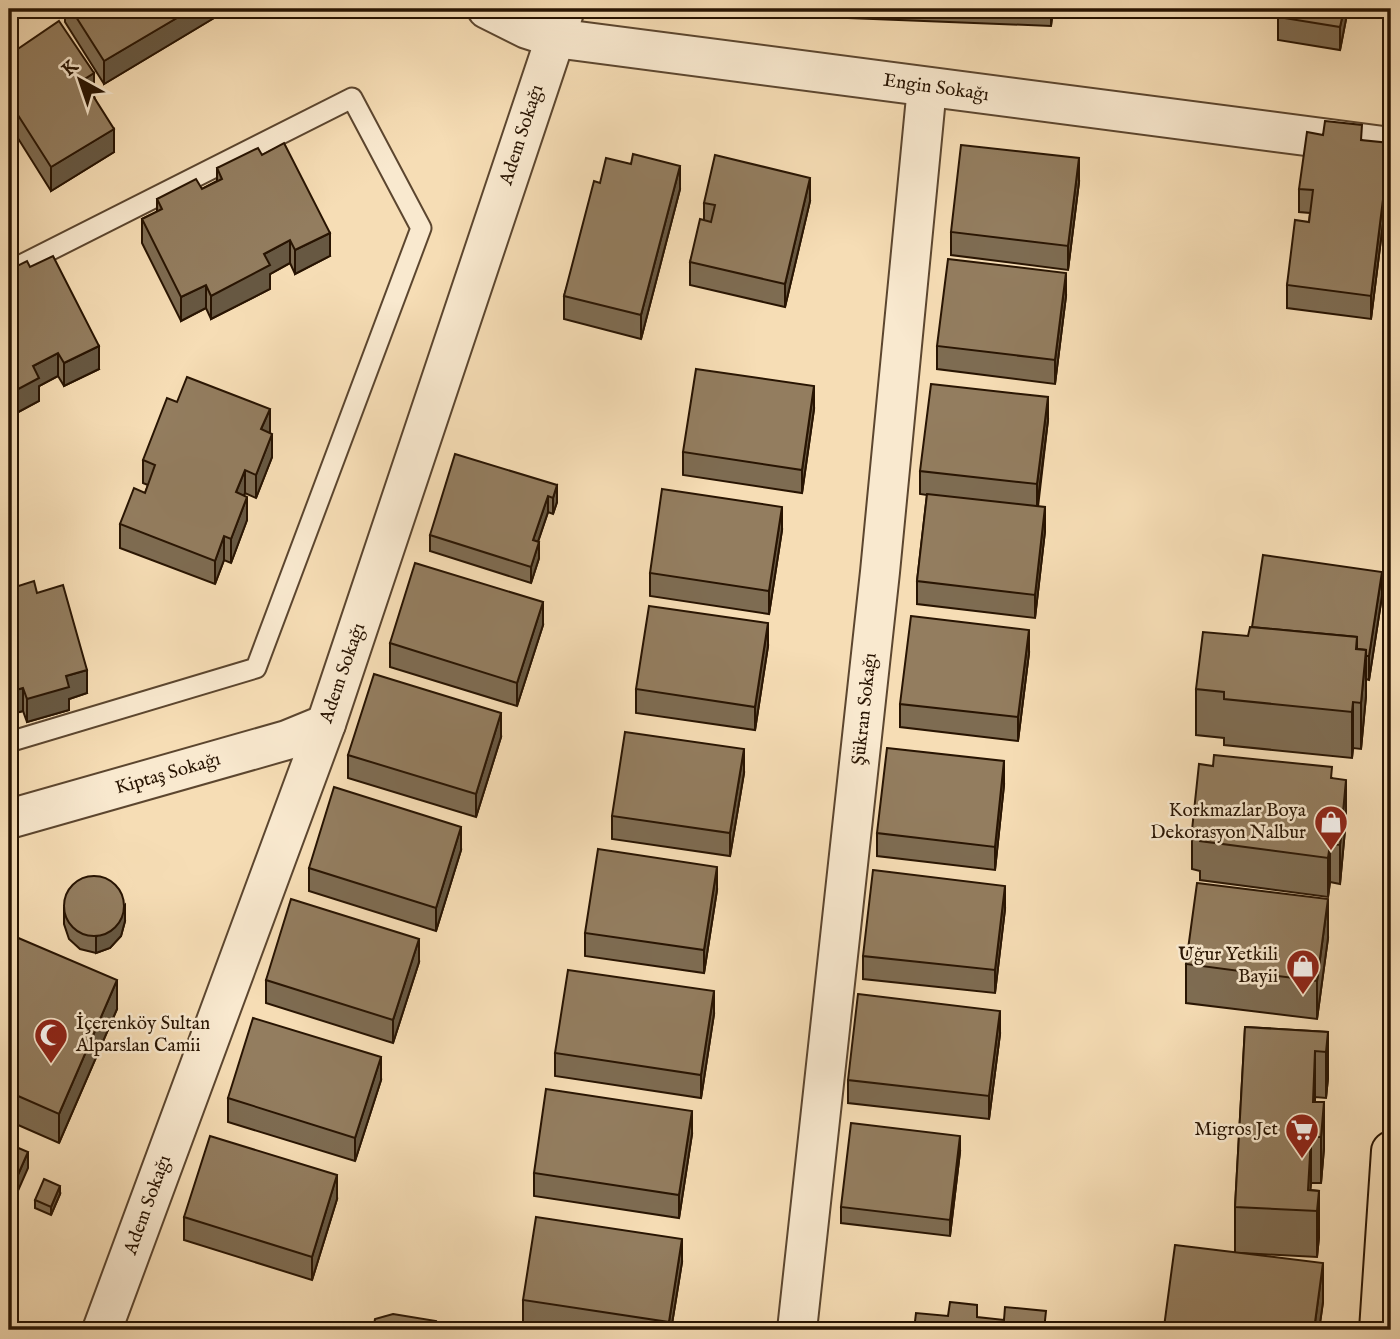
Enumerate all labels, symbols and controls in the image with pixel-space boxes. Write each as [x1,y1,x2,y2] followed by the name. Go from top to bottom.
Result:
[46,46,116,116] north arrow
[57,54,84,82] text: K
[882,69,990,107] street label: Engin Sokağı
[494,82,550,189] street label: Adem Sokağı
[314,620,371,727] street label: Adem Sokağı
[847,652,883,766] street label: Şükran Sokağı
[113,748,223,800] street label: Kiptaş Sokağı
[1150,799,1307,845] place label: Korkmazlar Boya Dekorasyon Nalbur
[1312,803,1350,852] shop icon: Korkmazlar Boya Dekorasyon Nalbur
[1178,943,1278,989] place label: Uğur Yetkili Bayii
[1284,947,1322,996] shop icon: Uğur Yetkili Bayii
[75,1012,210,1058] place label: İçerenköy Sultan Alparslan Camii
[32,1016,70,1065] mosque icon: İçerenköy Sultan Alparslan Camii
[1283,1111,1321,1160] supermarket icon: Migros Jet
[1194,1118,1278,1142] place label: Migros Jet
[119,1152,177,1259] street label: Adem Sokağı

